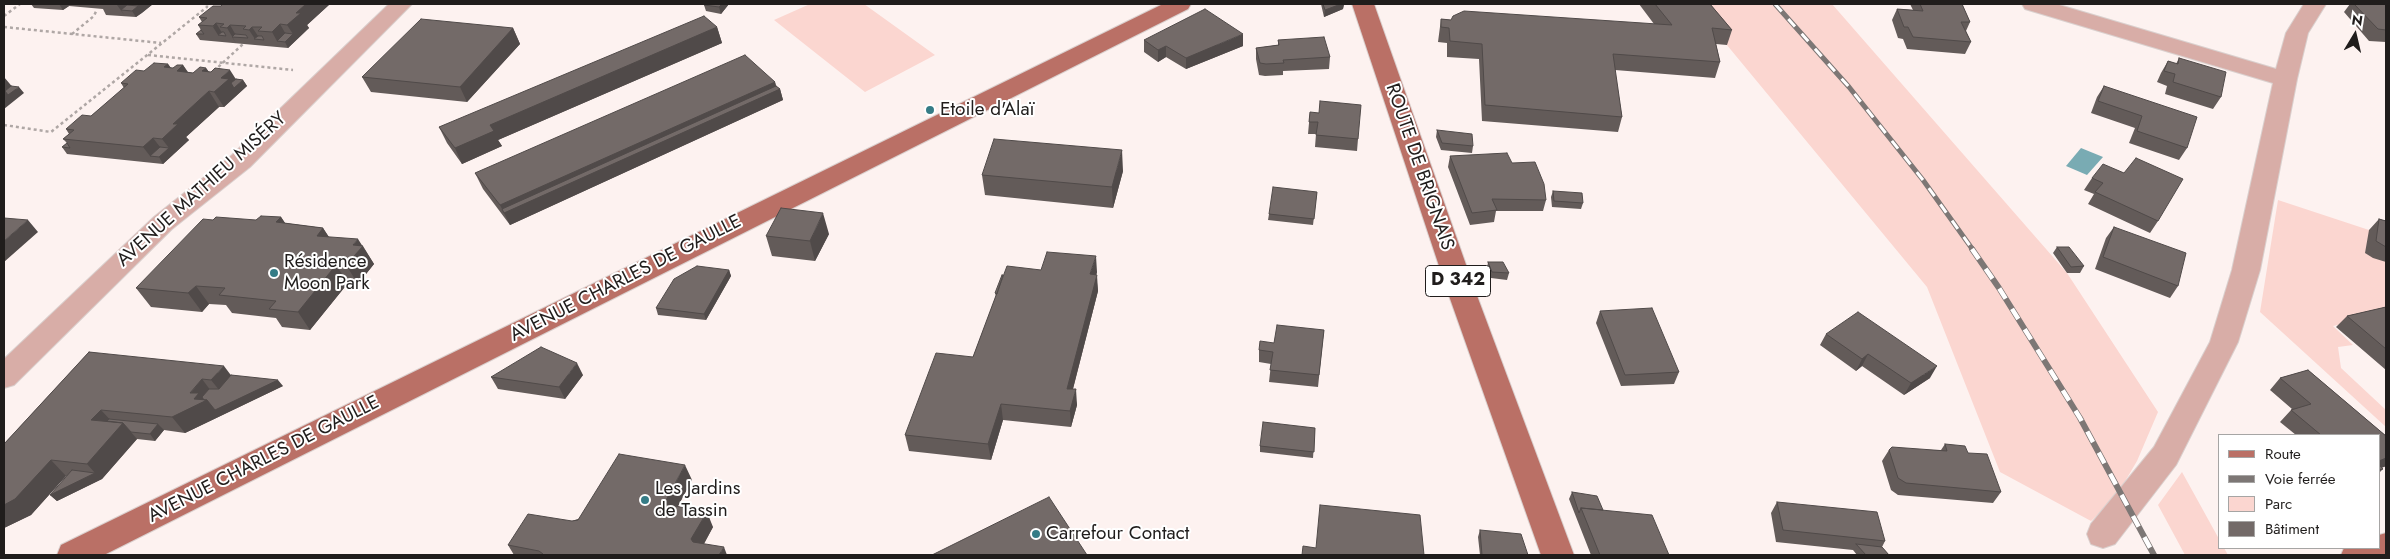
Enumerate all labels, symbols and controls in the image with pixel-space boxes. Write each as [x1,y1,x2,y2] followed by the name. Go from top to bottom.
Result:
[2350,9,2364,31] text: N
[2330,10,2380,60] north arrow
[1380,81,1458,253] street label: ROUTE DE BRIGNAIS
[940,99,1035,121] place label: Etoile d'Alaï
[924,104,936,116] marker: Etoile d'Alaï
[113,108,291,272] street label: AVENUE MATHIEU MISÉRY
[507,211,745,347] street label: AVENUE CHARLES DE GAULLE
[284,251,370,295] place label: Résidence Moon Park
[1426,266,1490,296] road number: D 342
[268,267,280,279] marker: Résidence Moon Park
[145,392,383,528] street label: AVENUE CHARLES DE GAULLE
[2218,434,2380,549] legend
[2265,443,2301,465] text: Route
[2265,468,2336,490] text: Voie ferrée
[655,478,740,522] place label: Les Jardins de Tassin
[2265,493,2292,515] text: Parc
[639,494,651,506] marker: Les Jardins de Tassin
[2265,518,2319,540] text: Bâtiment
[1046,523,1189,545] place label: Carrefour Contact
[1030,528,1042,540] marker: Carrefour Contact

